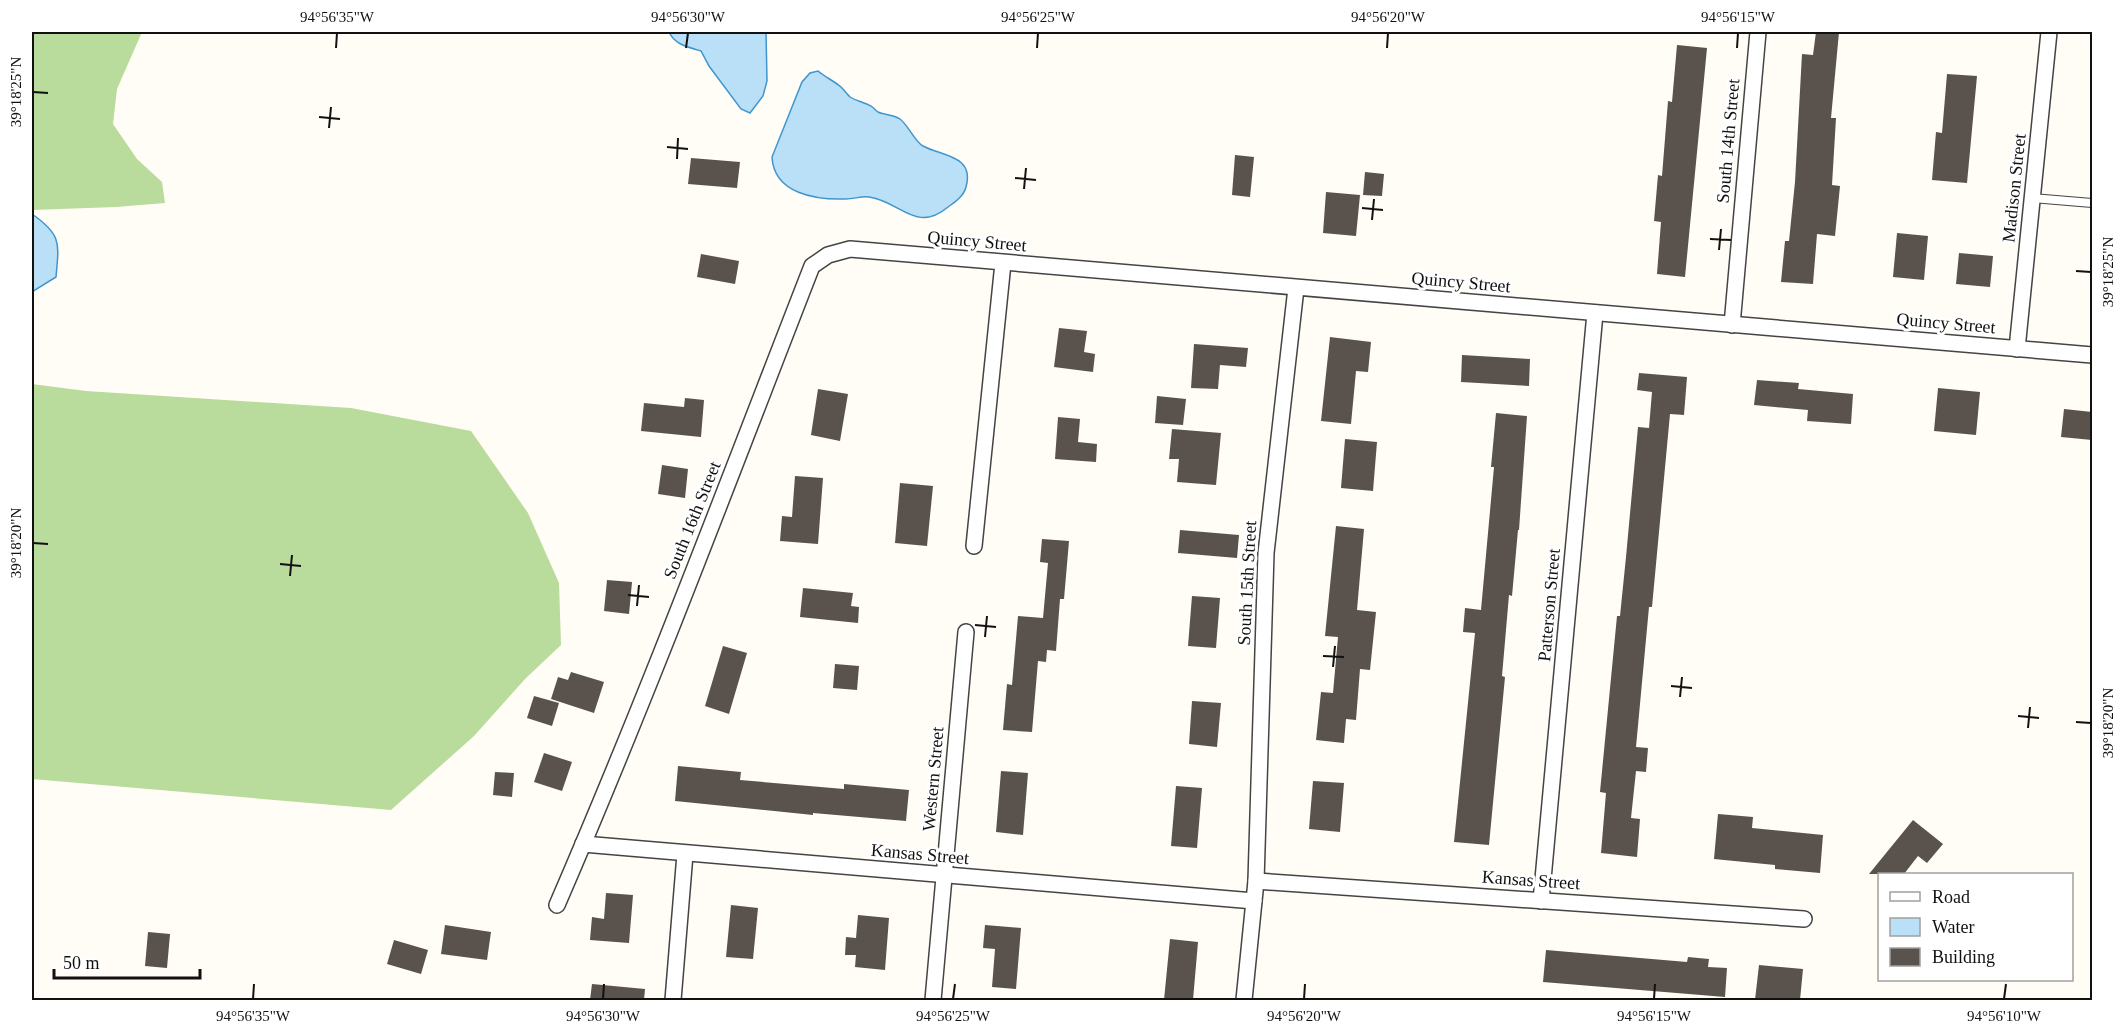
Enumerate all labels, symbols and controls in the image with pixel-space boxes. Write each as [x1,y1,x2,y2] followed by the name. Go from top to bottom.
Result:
[300,9,375,25] text: 94°56'35"W
[651,9,726,25] text: 94°56'30"W
[1001,9,1076,25] text: 94°56'25"W
[1351,9,1426,25] text: 94°56'20"W
[1701,9,1776,25] text: 94°56'15"W
[8,57,24,127] text: 39°18'25"N
[1713,78,1743,204] street label: South 14th Street
[1998,133,2030,243] street label: Madison Street
[927,227,1027,255] street label: Quincy Street
[2100,237,2116,307] text: 39°18'25"N
[1411,268,1511,296] street label: Quincy Street
[1896,309,1996,337] street label: Quincy Street
[659,458,725,582] street label: South 16th Street
[8,508,24,578] text: 39°18'20"N
[1234,520,1260,646] street label: South 15th Street
[1534,548,1564,662] street label: Patterson Street
[2100,688,2116,758] text: 39°18'20"N
[918,726,948,832] street label: Western Street
[870,840,970,868] street label: Kansas Street
[1481,867,1581,893] street label: Kansas Street
[1878,873,2073,981] legend
[1932,887,1970,907] text: Road
[1932,917,1975,937] text: Water
[54,942,200,980] scale bar
[1932,947,1995,967] text: Building
[63,953,100,973] text: 50 m
[216,1008,291,1024] text: 94°56'35"W
[566,1008,641,1024] text: 94°56'30"W
[916,1008,991,1024] text: 94°56'25"W
[1267,1008,1342,1024] text: 94°56'20"W
[1617,1008,1692,1024] text: 94°56'15"W
[1967,1008,2042,1024] text: 94°56'10"W

